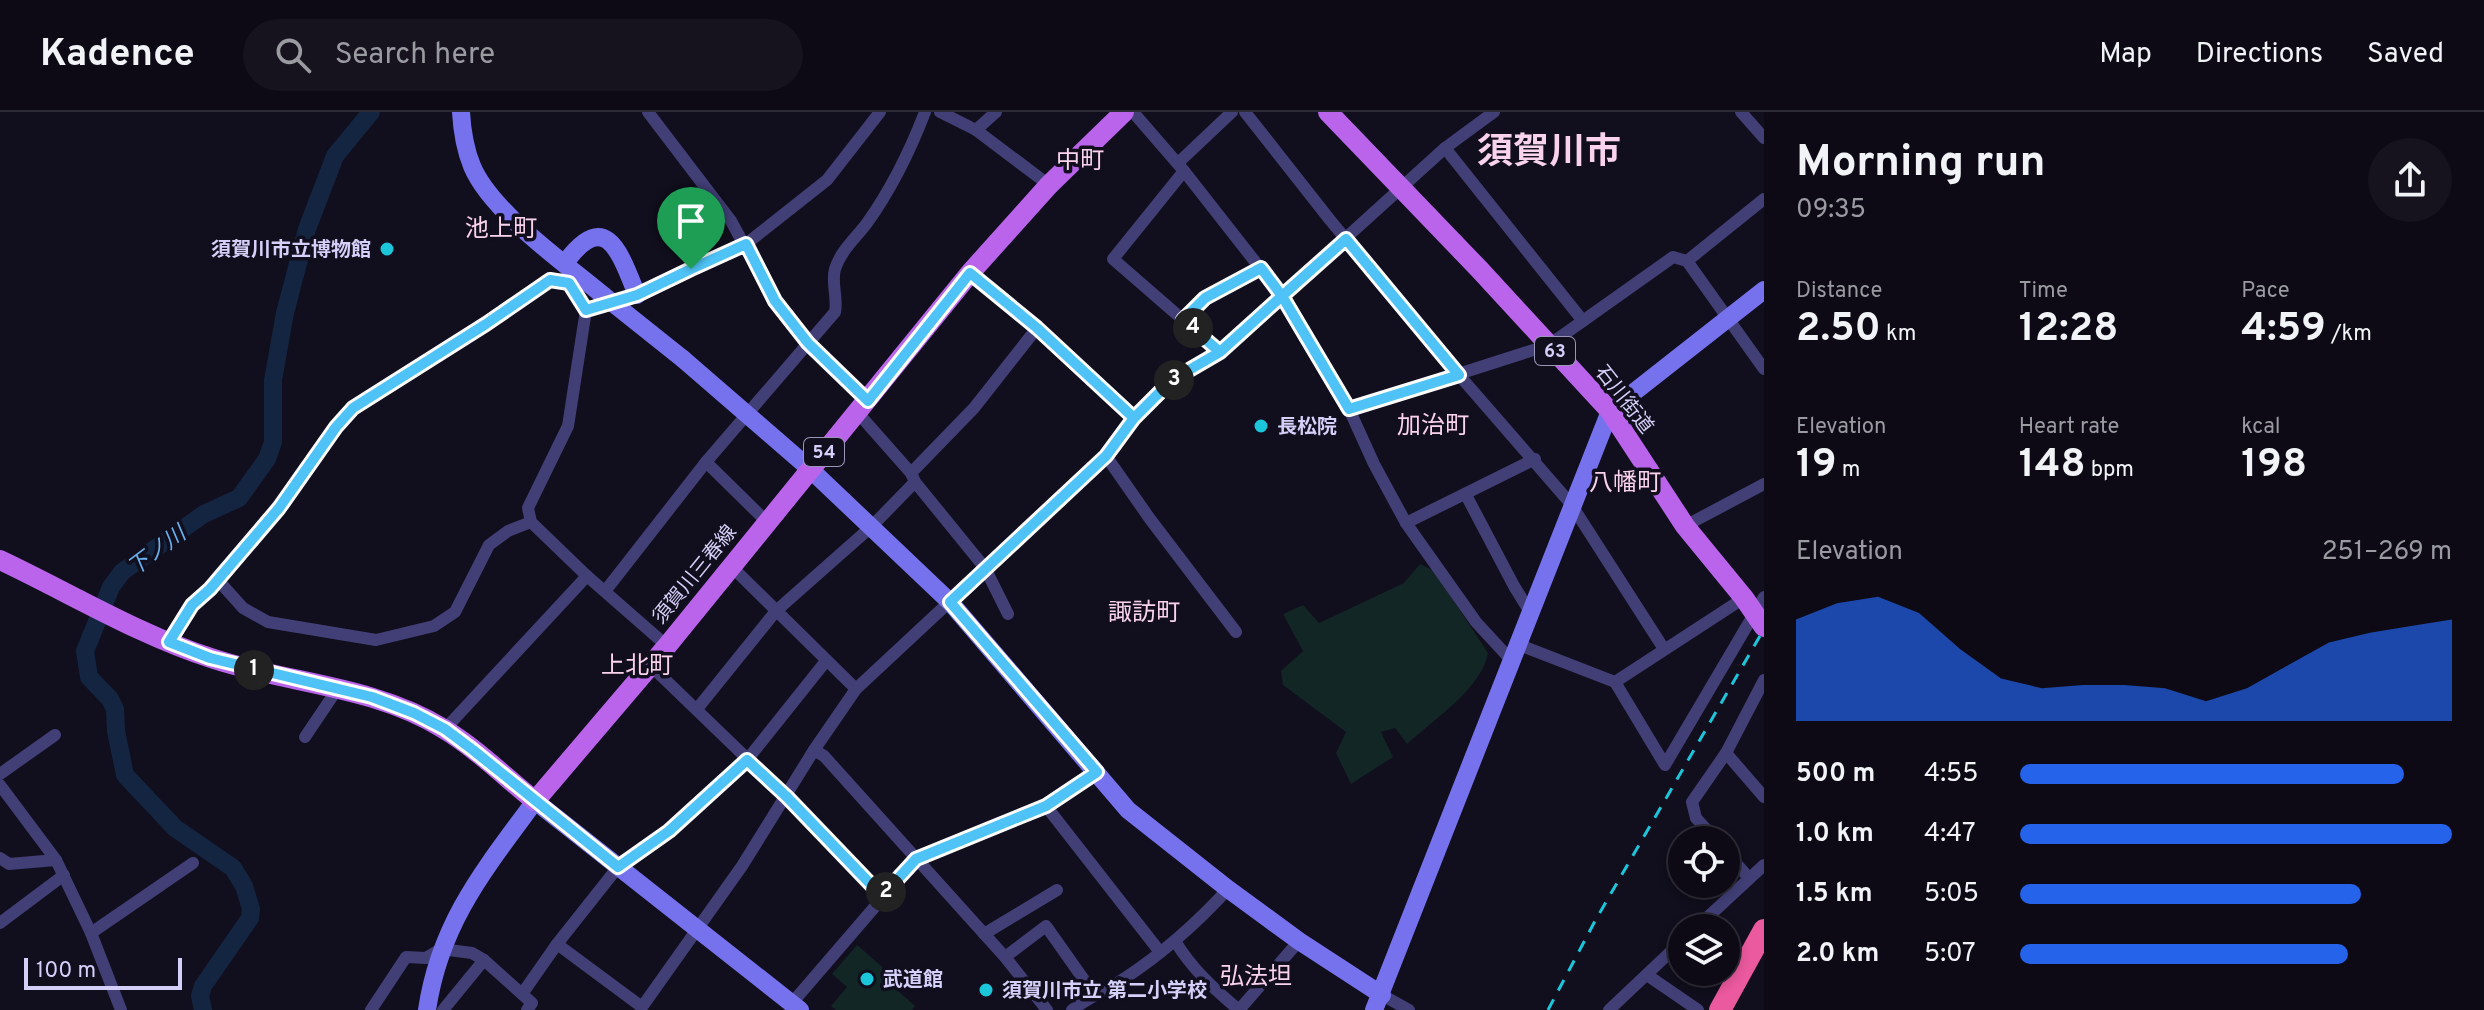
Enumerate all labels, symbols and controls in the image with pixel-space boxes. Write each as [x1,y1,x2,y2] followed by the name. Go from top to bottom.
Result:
[243,19,803,91] search box
[40,31,195,80] text: Kadence
[271,33,315,77] icon: search
[335,37,495,74] text: Search here
[2099,37,2152,73] text: Map
[2196,37,2323,73] text: Directions
[2367,37,2444,73] text: Saved
[1477,131,1621,177] district label: 須賀川市
[1796,136,2046,192] text: Morning run
[2368,138,2452,222] button: share
[1056,147,1104,177] district label: 中町
[657,187,725,269] pin
[1796,194,1866,227] text: 09:35
[669,199,713,243] icon: arrive
[465,215,537,245] district label: 池上町
[211,238,371,264] place label: 須賀川市立博物館
[378,240,396,258] marker: 須賀川市立博物館
[1796,278,1882,305] text: Distance
[2019,278,2068,305] text: Time
[2241,278,2290,305] text: Pace
[1796,305,1881,355] text: 2.50
[2019,305,2118,355] text: 12:28
[2241,305,2326,355] text: 4:59
[1173,308,1213,348] pin: 4
[1186,314,1200,341] text: 4
[1881,321,1916,348] text: km
[2326,321,2372,348] text: /km
[1535,337,1575,365] road number: 63
[1154,360,1194,400] pin: 3
[1589,361,1658,440] street label: 石川街道
[1167,366,1181,393] text: 3
[1397,412,1469,442] district label: 加治町
[1796,414,1886,441] text: Elevation
[2019,414,2119,441] text: Heart rate
[2241,414,2280,441] text: kcal
[1277,415,1337,441] place label: 長松院
[1252,417,1270,435] marker: 長松院
[804,438,844,466] road number: 54
[1796,441,1837,491] text: 19
[2019,441,2086,491] text: 148
[2241,441,2307,491] text: 198
[1837,457,1860,484] text: m
[2086,457,2134,484] text: bpm
[1589,469,1661,499] district label: 八幡町
[123,520,194,583] water label: 下ノ川
[648,520,743,630] street label: 須賀川三春線
[1796,536,1903,569] text: Elevation
[2322,536,2452,569] text: 251–269 m
[1108,599,1180,629] district label: 諏訪町
[234,650,274,690] pin: 1
[601,652,673,682] district label: 上北町
[250,656,258,683] text: 1
[1796,758,1875,791] text: 500 m
[1924,758,1978,791] text: 4:55
[1796,818,1874,851] text: 1.0 km
[1924,818,1975,851] text: 4:47
[1668,826,1740,986] map controls
[1668,826,1740,898] button: locate
[866,872,906,912] pin: 2
[879,878,893,905] text: 2
[1796,878,1873,911] text: 1.5 km
[1924,878,1979,911] text: 5:05
[1668,914,1740,986] button: layers
[1796,938,1879,971] text: 2.0 km
[1924,938,1975,971] text: 5:07
[24,954,182,990] scale bar
[36,958,96,985] text: 100 m
[1220,963,1292,993] district label: 弘法坦
[883,968,943,994] place label: 武道館
[858,970,876,988] marker: 武道館
[1002,979,1207,1005] place label: 須賀川市立 第二小学校
[977,981,995,999] marker: 須賀川市立 第二小学校

